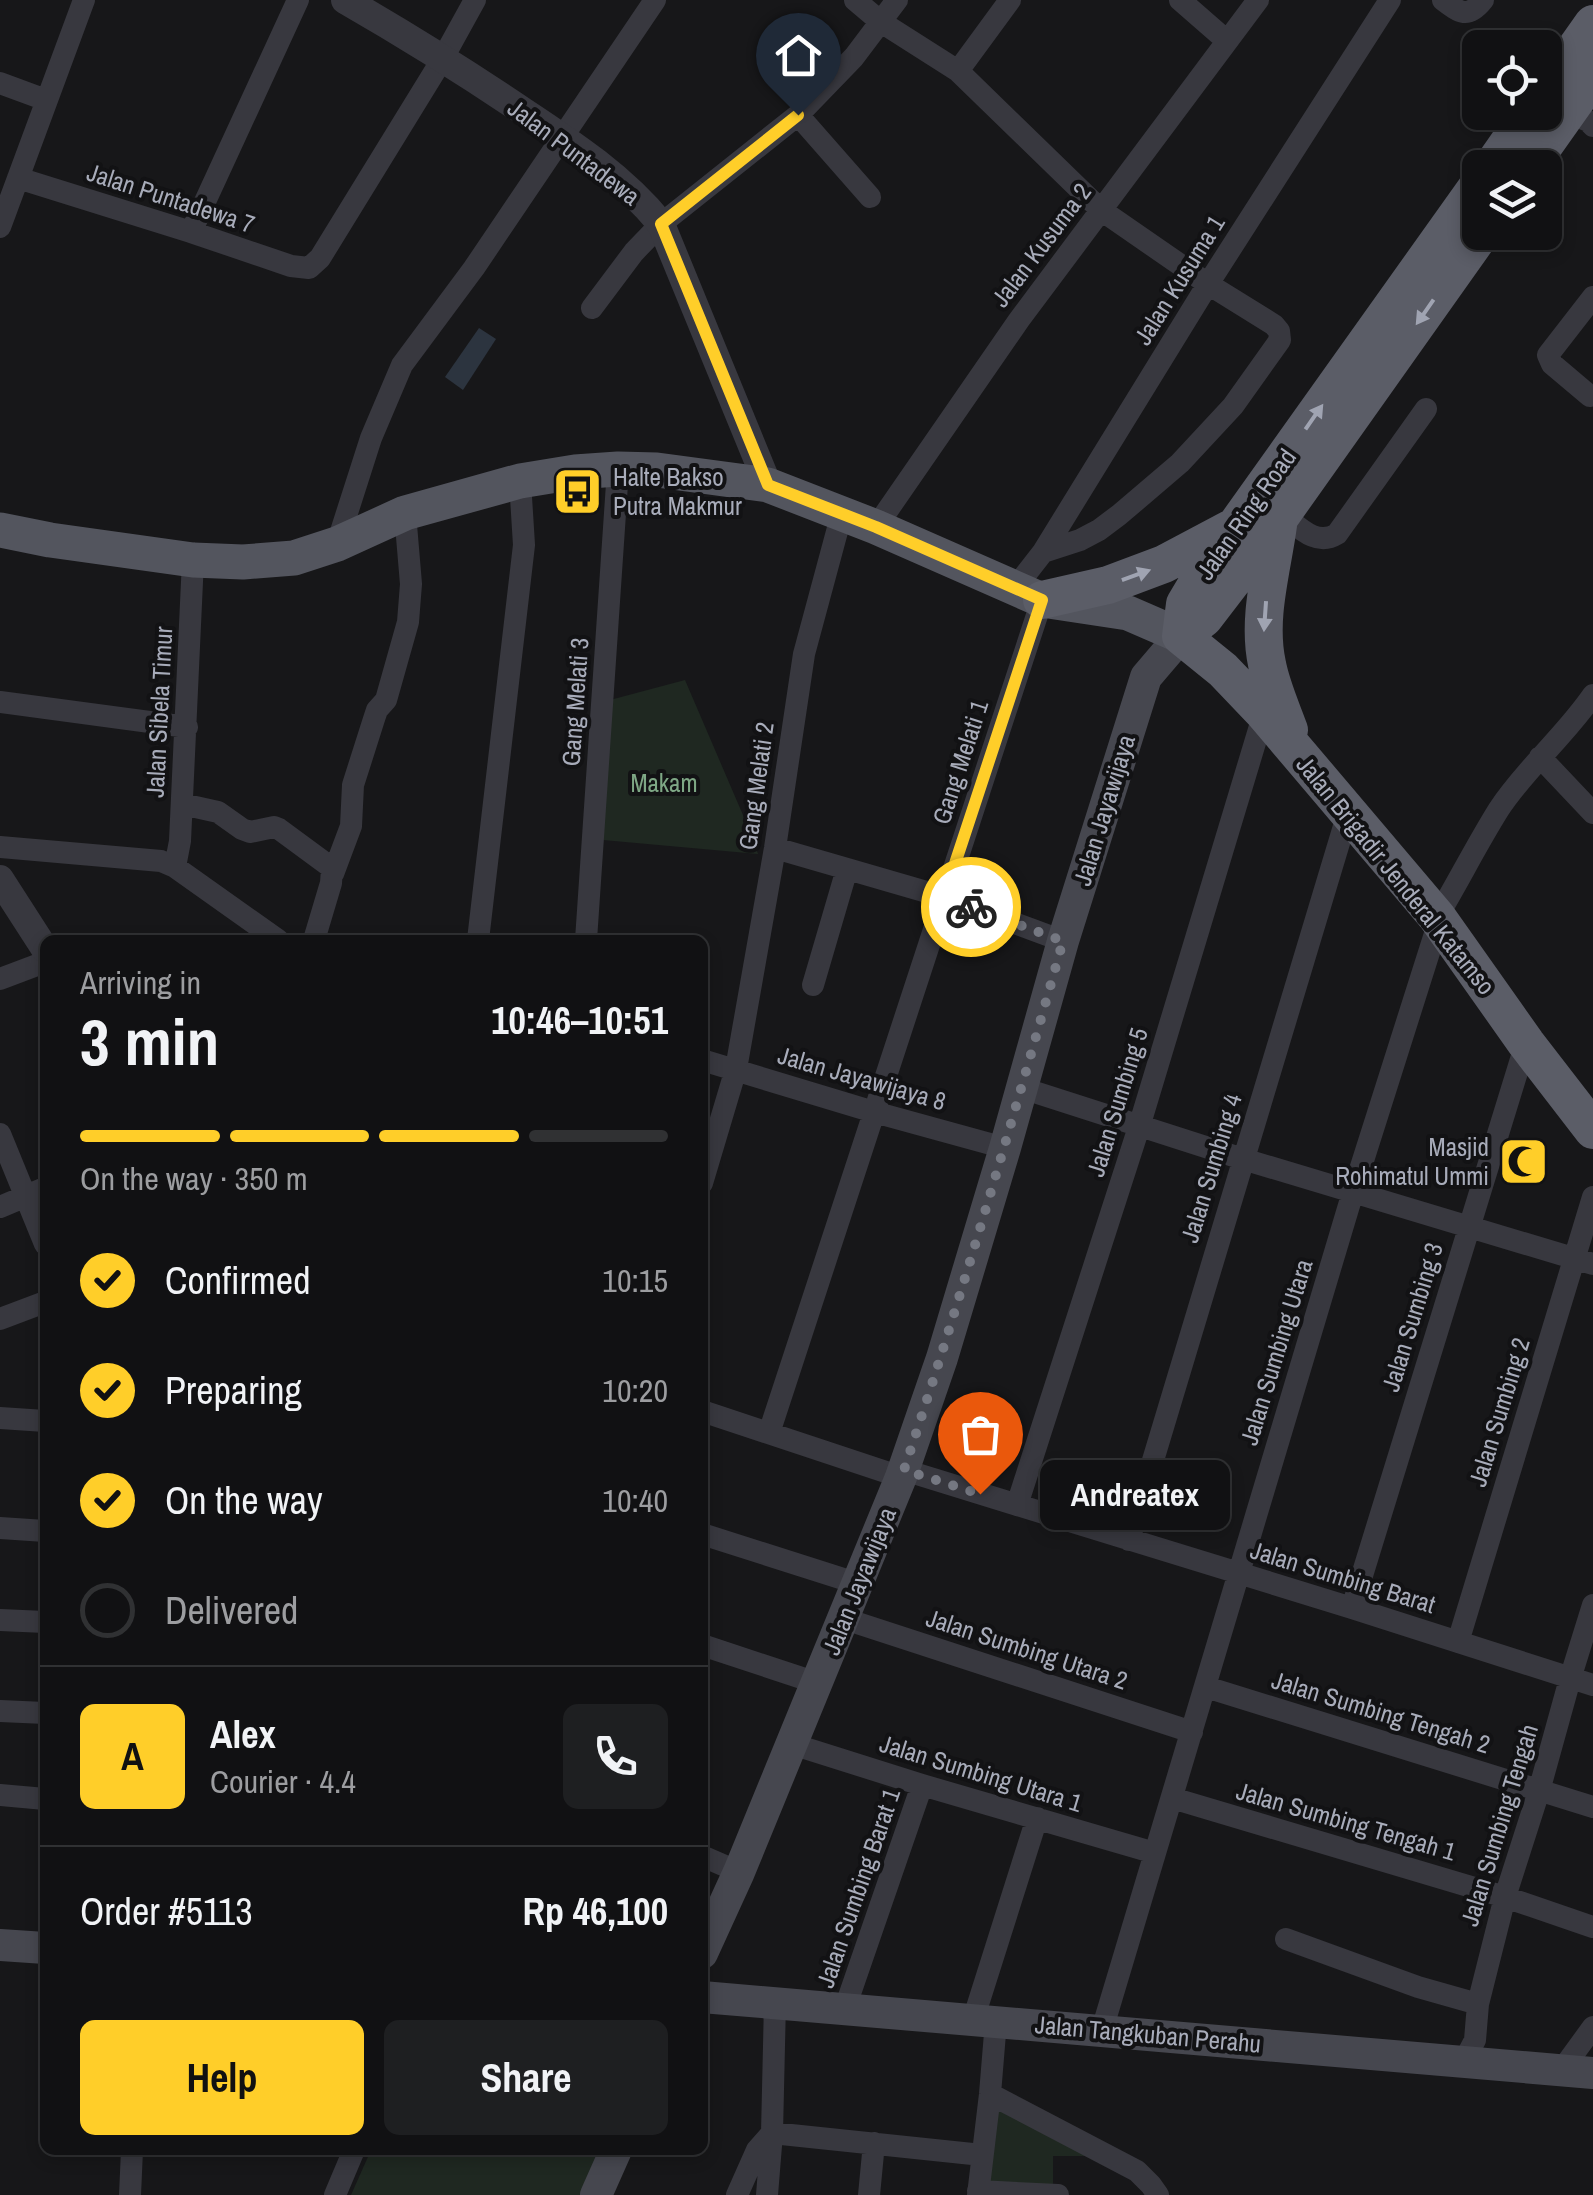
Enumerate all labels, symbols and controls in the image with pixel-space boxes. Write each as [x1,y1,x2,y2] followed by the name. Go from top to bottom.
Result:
[756,13,841,116] pin
[771,28,826,83] icon: home
[1462,30,1562,250] map controls
[1462,30,1562,130] button: locate
[501,91,648,213] street label: Jalan Puntadewa
[1462,150,1562,250] button: layers
[83,155,259,241] street label: Jalan Puntadewa 7
[983,176,1099,314] street label: Jalan Kusuma 2
[1126,208,1233,351] street label: Jalan Kusuma 1
[1416,299,1436,325] one-way arrow
[1304,404,1323,430] one-way arrow
[1188,442,1304,586] street label: Jalan Ring Road
[613,460,742,523] place label: Halte Bakso Putra Makmur
[552,465,604,517] bus stop icon: Halte Bakso Putra Makmur
[1121,567,1151,582] one-way arrow
[1257,601,1273,633] one-way arrow
[138,625,180,798] street label: Jalan Sibela Timur
[554,637,596,767] street label: Gang Melati 3
[924,695,996,828] street label: Gang Melati 1
[730,720,782,852] street label: Gang Melati 2
[1065,730,1143,890] street label: Jalan Jayawijaya
[1289,748,1503,1002] street label: Jalan Brigadir Jenderal Katamso
[630,766,698,800] park label: Makam
[921,857,1021,957] courier
[944,880,999,935] icon: bike
[80,961,201,1004] text: Arriving in
[491,995,668,1046] text: 10:46–10:51
[80,998,219,1085] text: 3 min
[1078,1023,1156,1181] street label: Jalan Sumbing 5
[774,1038,950,1118] street label: Jalan Jayawijaya 8
[1172,1089,1250,1247] street label: Jalan Sumbing 4
[1335,1130,1489,1193] place label: Masjid Rohimatul Ummi
[1498,1135,1550,1187] mosque icon: Masjid Rohimatul Ummi
[80,1157,308,1200] text: On the way · 350 m
[1373,1238,1451,1396] street label: Jalan Sumbing 3
[80,1253,135,1308] icon: check
[1232,1254,1321,1449] street label: Jalan Sumbing Utara
[165,1255,310,1306] text: Confirmed
[602,1259,668,1302] text: 10:15
[1460,1333,1538,1491] street label: Jalan Sumbing 2
[80,1363,135,1418] icon: check
[165,1365,302,1416] text: Preparing
[602,1369,668,1412] text: 10:20
[938,1392,1023,1495] pin
[953,1407,1008,1462] icon: bag
[1040,1459,1230,1529] callout: Andreatex
[80,1473,135,1528] icon: check
[1071,1473,1199,1516] text: Andreatex
[165,1475,323,1526] text: On the way
[602,1479,668,1522] text: 10:40
[814,1502,904,1660] street label: Jalan Jayawijaya
[1246,1533,1440,1621] street label: Jalan Sumbing Barat
[165,1585,298,1636] text: Delivered
[922,1600,1132,1698] street label: Jalan Sumbing Utara 2
[1268,1663,1494,1761] street label: Jalan Sumbing Tengah 2
[563,1704,668,1809] button: phone
[210,1709,276,1760] text: Alex
[1452,1720,1546,1930] street label: Jalan Sumbing Tengah
[876,1726,1087,1820] street label: Jalan Sumbing Utara 1
[121,1731,144,1782] text: A
[210,1760,356,1803] text: Courier · 4.4
[1232,1773,1460,1869] street label: Jalan Sumbing Tengah 1
[808,1783,908,1992] street label: Jalan Sumbing Barat 1
[80,1886,253,1937] text: Order #5113
[522,1886,668,1937] text: Rp 46,100
[1034,2007,1262,2061] street label: Jalan Tangkuban Perahu
[80,2020,364,2135] button: Help
[384,2020,668,2135] button: Share

